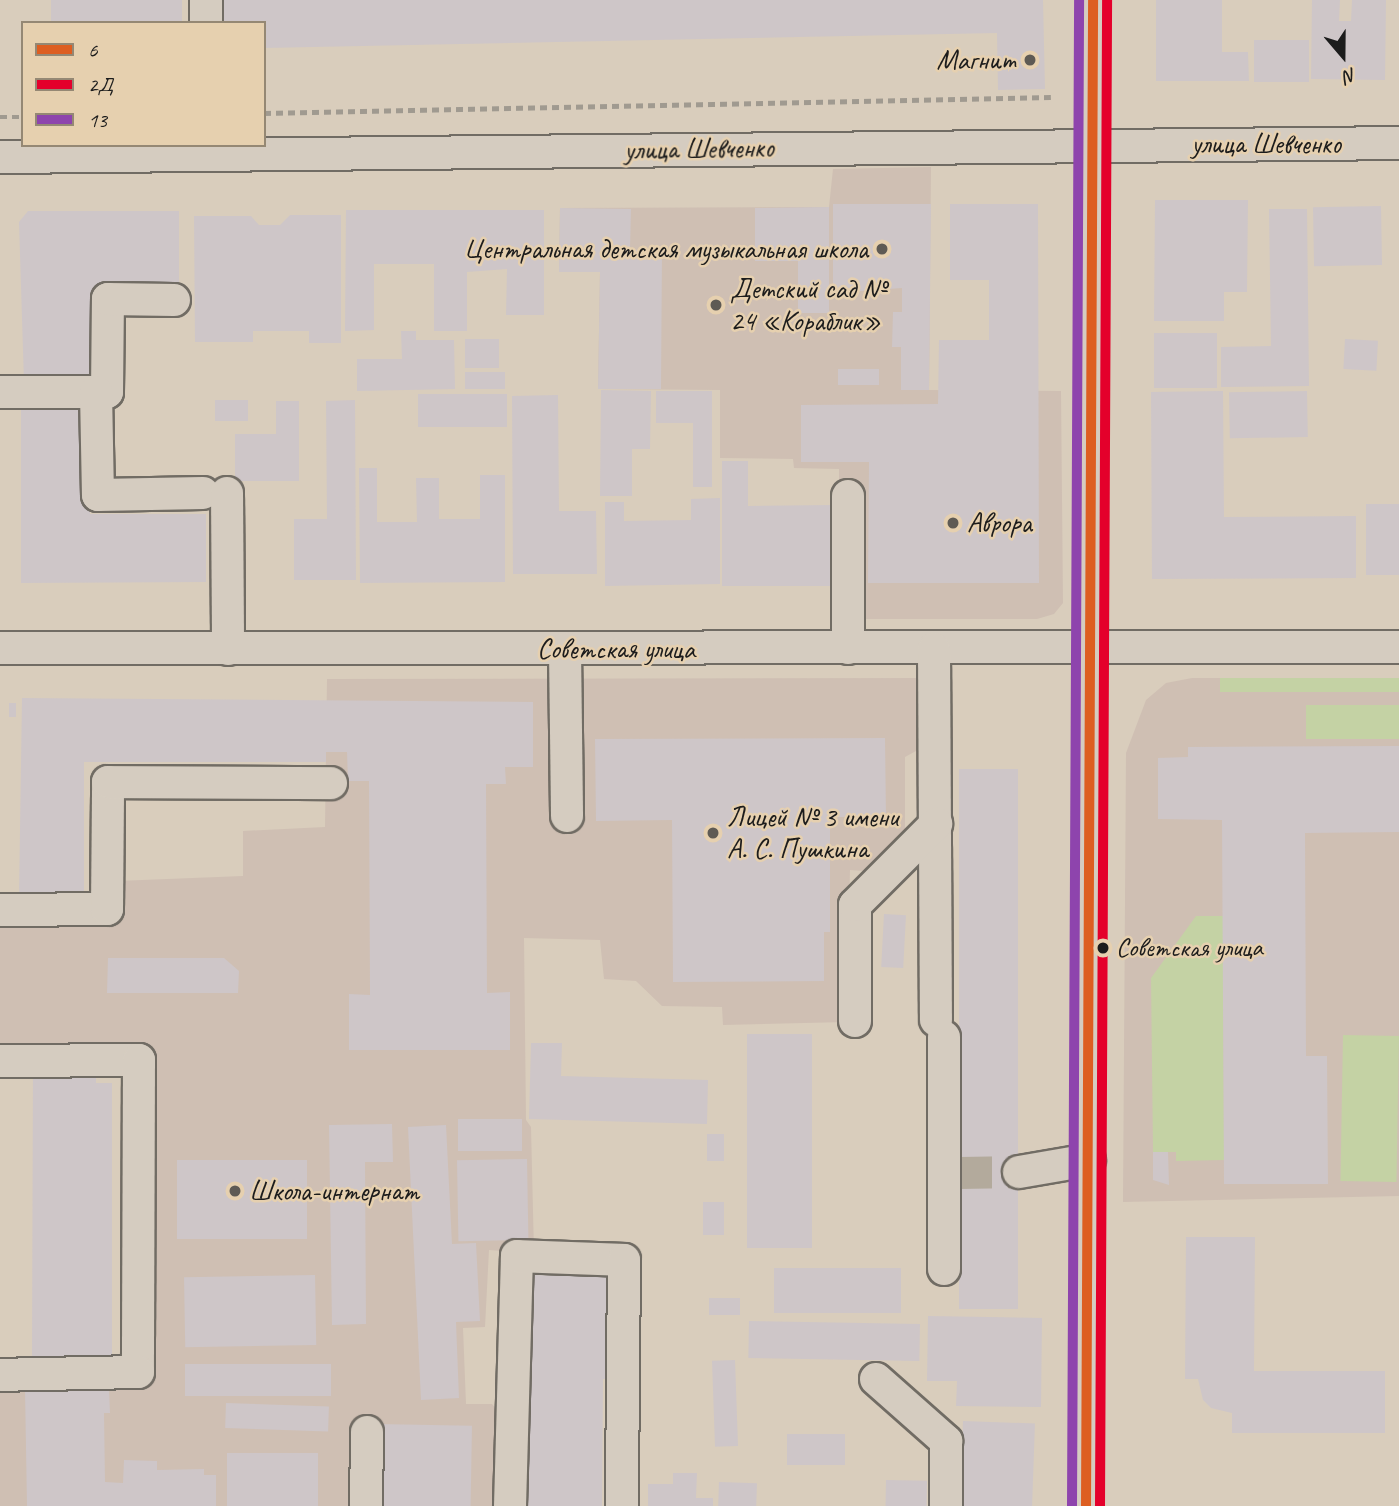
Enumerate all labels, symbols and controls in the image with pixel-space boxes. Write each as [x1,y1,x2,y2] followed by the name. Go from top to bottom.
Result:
[21,21,266,147] legend
[1308,21,1378,91] north arrow
[88,37,97,63] text: 6
[936,43,1016,77] place label: Магнит
[1022,52,1038,68] marker: Магнит
[1341,62,1360,89] text: N
[88,72,113,98] text: 2Д
[88,107,107,133] text: 13
[1190,127,1342,161] street label: улица Шевченко
[623,131,775,167] street label: улица Шевченко
[465,232,868,266] place label: Центральная детская музыкальная школа
[874,241,890,257] marker: Центральная детская музыкальная школа
[730,272,885,338] place label: Детский сад № 24 «Кораблик»
[708,297,724,313] marker: Детский сад № 24 «Кораблик»
[967,506,1032,540] place label: Аврора
[945,515,961,531] marker: Аврора
[536,632,696,666] street label: Советская улица
[727,800,898,866] place label: Лицей № 3 имени А. С. Пушкина
[705,825,721,841] marker: Лицей № 3 имени А. С. Пушкина
[1116,932,1265,964] place label: Советская улица
[1096,941,1110,955] marker: Советская улица
[249,1174,419,1208] place label: Школа-интернат
[227,1183,243,1199] marker: Школа-интернат

